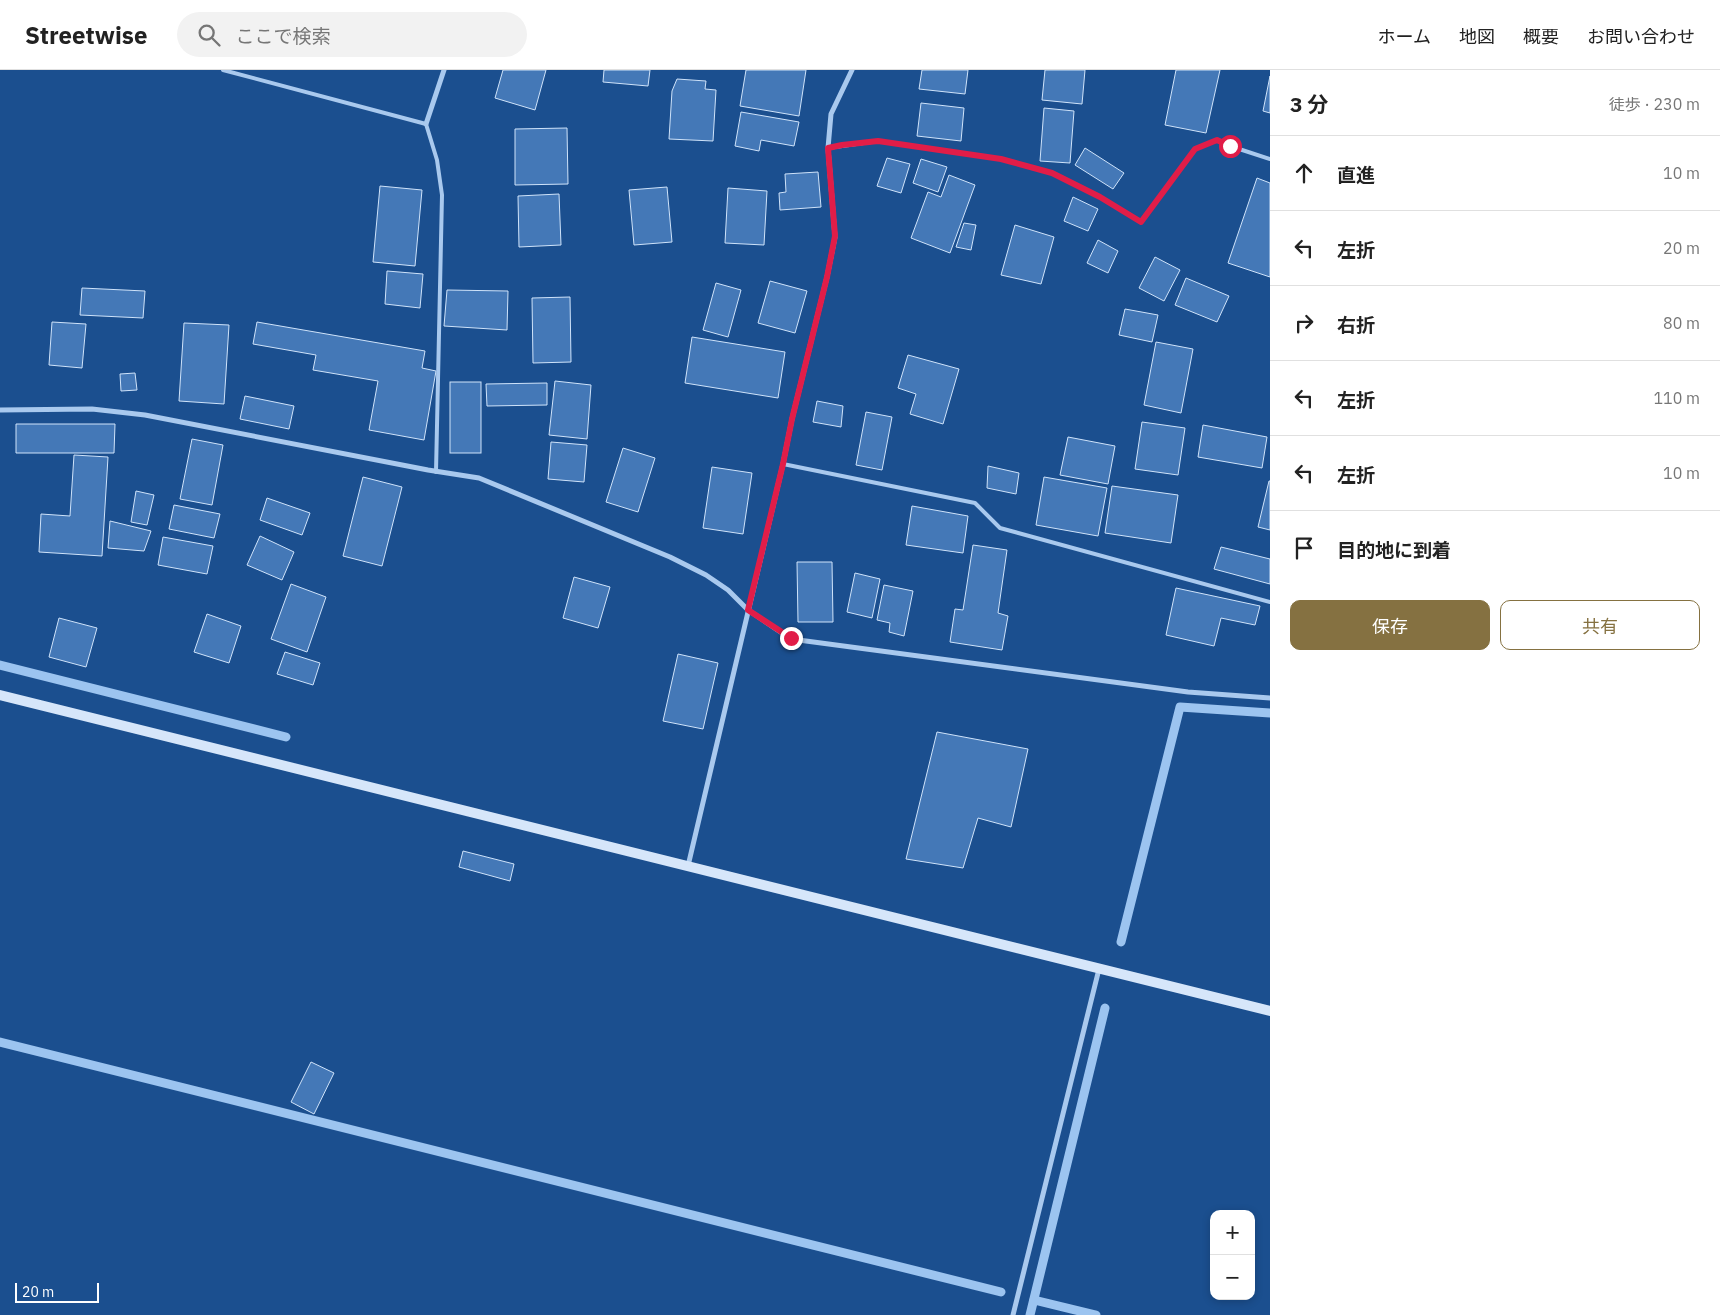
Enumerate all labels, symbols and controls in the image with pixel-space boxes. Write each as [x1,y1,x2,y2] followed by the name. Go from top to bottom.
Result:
[177,12,527,57] search box
[25,19,147,51] text: Streetwise
[195,21,223,49] icon: search
[235,24,330,48] text: ここで検索
[1378,25,1431,48] text: ホーム
[1459,25,1495,48] text: 地図
[1523,25,1559,48] text: 概要
[1587,25,1695,48] text: お問い合わせ
[1290,90,1329,118] text: 3 分
[1609,94,1700,114] text: 徒歩 · 230 m
[1219,135,1242,158] route start
[1290,159,1318,187] icon: ahead
[1337,163,1375,187] text: 直進
[1663,163,1700,183] text: 10 m
[1290,234,1318,262] icon: left
[1337,238,1375,262] text: 左折
[1663,238,1700,258] text: 20 m
[1290,309,1318,337] icon: right
[1337,313,1375,337] text: 右折
[1663,313,1700,333] text: 80 m
[1290,384,1318,412] icon: left
[1337,388,1375,412] text: 左折
[1653,388,1700,408] text: 110 m
[1290,459,1318,487] icon: left
[1337,463,1375,487] text: 左折
[1663,463,1700,483] text: 10 m
[1290,534,1318,562] icon: arrive
[1337,538,1451,562] text: 目的地に到着
[1290,600,1490,650] button: 保存
[1500,600,1700,650] button: 共有
[780,627,803,650] route end
[1210,1210,1255,1300] map controls
[1210,1210,1255,1255] button: +
[1210,1255,1255,1300] button: −
[15,1280,99,1303] scale bar
[22,1283,54,1301] text: 20 m

